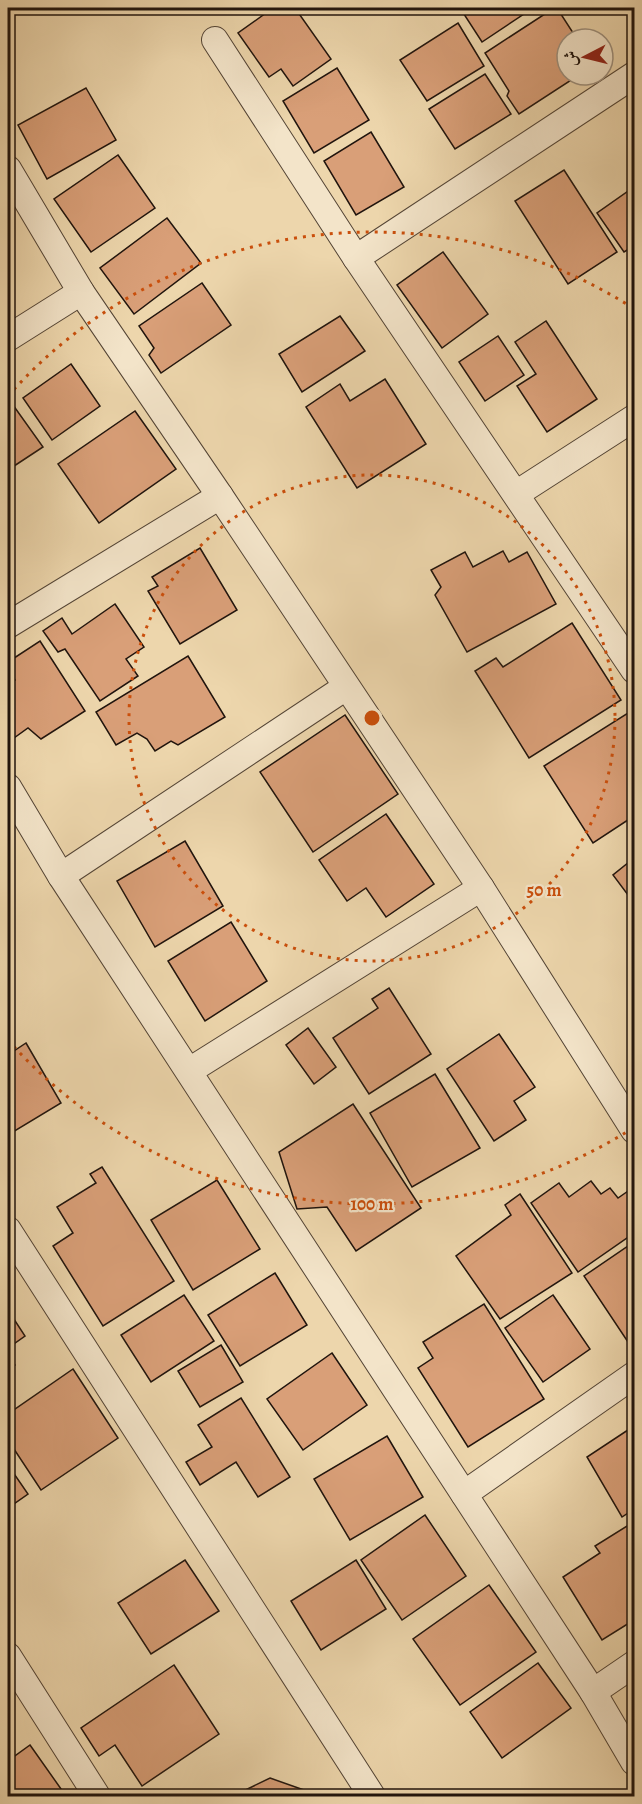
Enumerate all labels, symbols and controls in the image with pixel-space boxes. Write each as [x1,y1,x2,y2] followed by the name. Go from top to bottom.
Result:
[555,27,615,87] north arrow
[559,49,583,68] text: ش
[362,708,382,728] centre of rings
[527,878,561,902] text: 50 m
[351,1192,393,1216] text: 100 m

